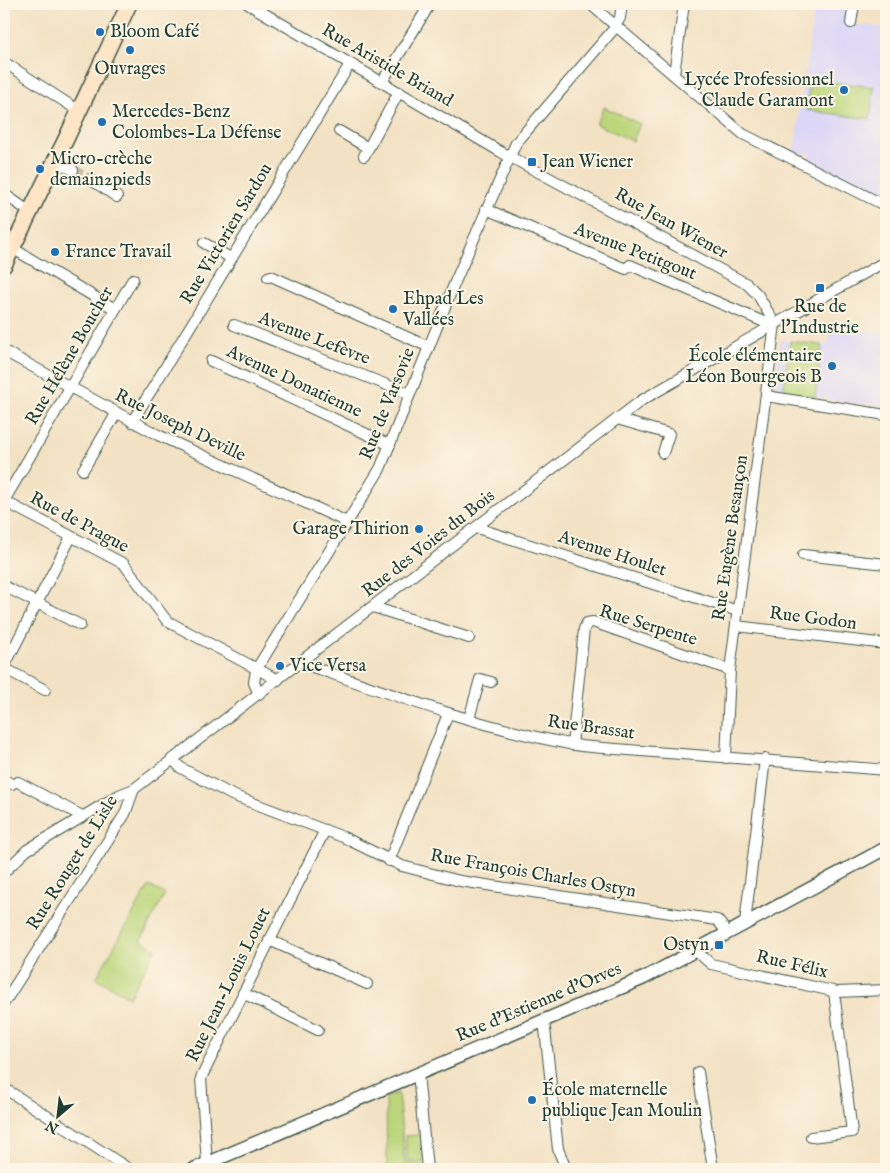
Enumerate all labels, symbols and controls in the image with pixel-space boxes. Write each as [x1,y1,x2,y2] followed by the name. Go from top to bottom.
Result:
[317,19,457,113] street label: Rue Aristide Briand
[110,21,199,44] place label: Bloom Café
[94,26,106,38] marker: Bloom Café
[124,44,136,56] marker: Ouvrages
[95,58,166,81] place label: Ouvrages
[684,69,834,113] place label: Lycée Professionnel Claude Garamont
[838,84,850,96] marker: Lycée Professionnel Claude Garamont
[112,101,282,145] place label: Mercedes-Benz Colombes-La Défense
[96,116,108,128] marker: Mercedes-Benz Colombes-La Défense
[50,148,152,192] place label: Micro-crèche demain2pieds
[540,151,633,174] place label: Jean Wiener
[526,156,538,168] marker: Jean Wiener
[176,159,278,309] street label: Rue Victorien Sardou
[34,163,46,175] marker: Micro-crèche demain2pieds
[610,183,732,265] street label: Rue Jean Wiener
[570,218,699,286] street label: Avenue Petitgout
[65,241,172,264] place label: France Travail
[49,246,61,258] marker: France Travail
[21,282,119,430] street label: Rue Hélène Boucher
[814,282,826,294] marker: Rue de l'Industrie
[402,288,484,332] place label: Ehpad Les Vallées
[781,296,859,340] place label: Rue de l'Industrie
[387,303,399,315] marker: Ehpad Les Vallées
[254,307,373,371] street label: Avenue Lefèvre
[222,340,365,423] street label: Avenue Donatienne
[686,343,822,389] place label: École élémentaire Léon Bourgeois B
[355,345,421,463] street label: Rue de Varsovie
[826,360,838,372] marker: École élémentaire Léon Bourgeois B
[111,384,249,468] street label: Rue Joseph Deville
[708,453,754,623] street label: Rue Eugène Besançon
[358,485,500,603] street label: Rue des Voies du Bois
[25,487,133,559] street label: Rue de Prague
[292,518,409,541] place label: Garage Thirion
[413,523,425,535] marker: Garage Thirion
[554,525,669,582] street label: Avenue Houlet
[596,600,700,652] street label: Rue Serpente
[768,602,858,636] street label: Rue Godon
[289,655,366,678] place label: Vice Versa
[274,660,286,672] marker: Vice Versa
[546,710,636,746] street label: Rue Brassat
[22,791,124,935] street label: Rue Rouget de Lisle
[428,845,638,904] street label: Rue François Charles Ostyn
[182,904,276,1066] street label: Rue Jean-Louis Louet
[663,934,709,957] place label: Ostyn
[713,939,725,951] marker: Ostyn
[754,946,830,984] street label: Rue Félix
[453,958,625,1048] street label: Rue d'Estienne d'Orves
[542,1077,703,1123] place label: École maternelle publique Jean Moulin
[32,1090,82,1140] north arrow
[526,1094,538,1106] marker: École maternelle publique Jean Moulin
[43,1116,63,1138] text: N

